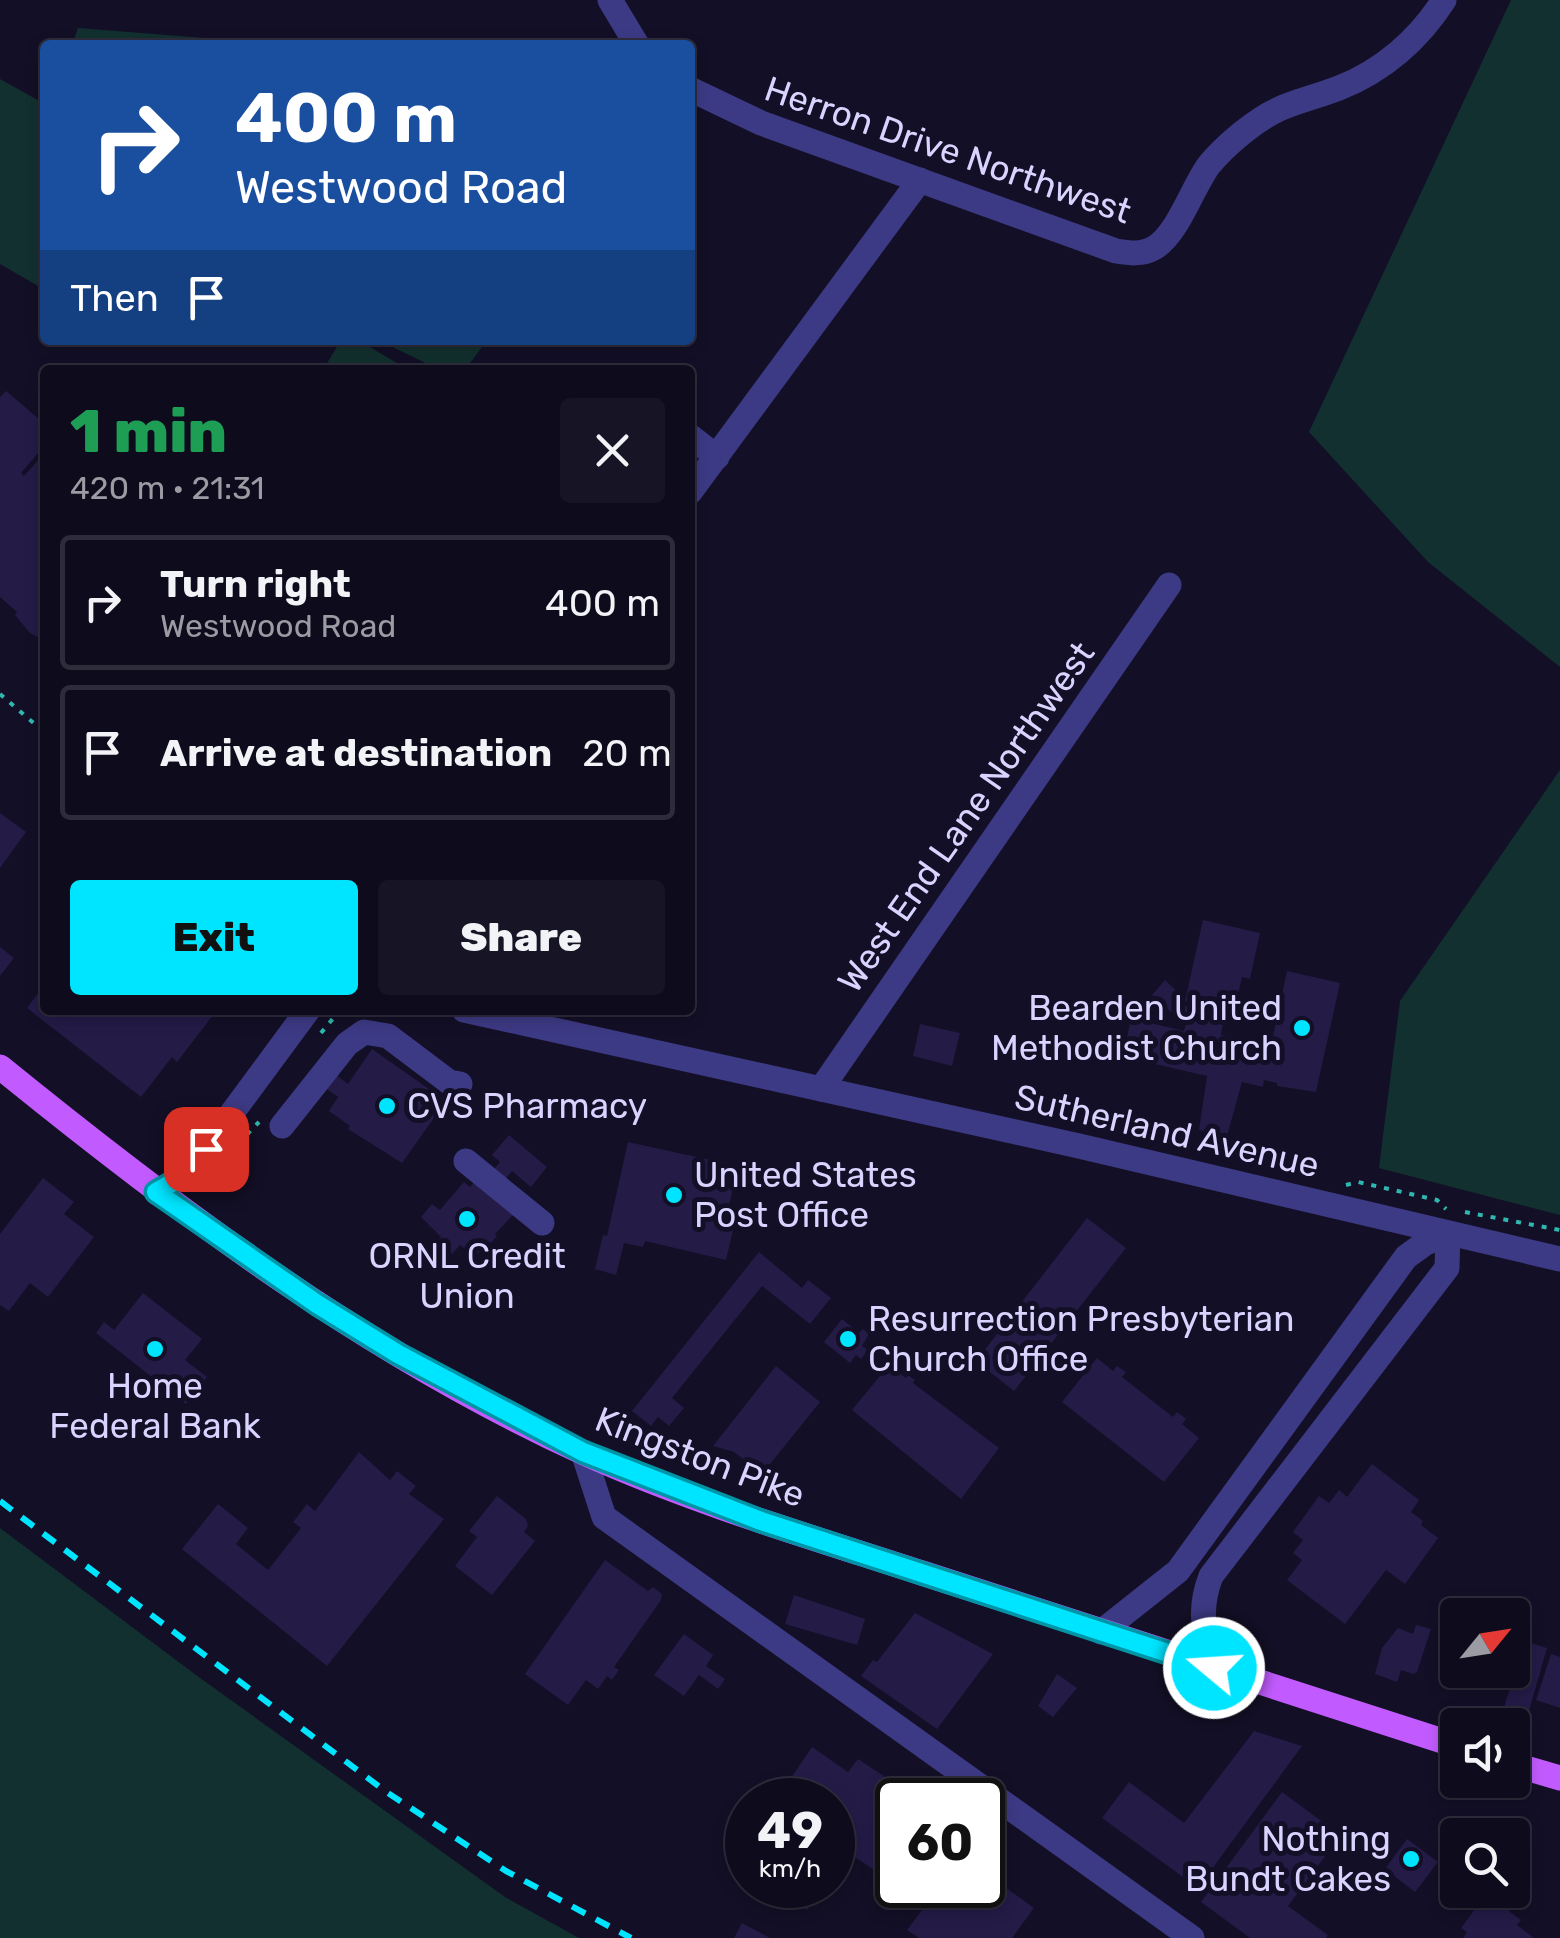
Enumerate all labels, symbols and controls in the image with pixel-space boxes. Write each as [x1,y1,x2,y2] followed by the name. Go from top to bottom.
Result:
[759,68,1137,232] street label: Herron Drive Northwest
[235,77,457,160] text: 400 m
[70,80,200,210] icon: right
[235,161,567,214] text: Westwood Road
[179,270,234,325] icon: arrive
[70,275,159,321] text: Then
[70,396,227,467] text: 1 min
[560,398,665,503] button: close
[70,469,265,507] text: 420 m · 21:31
[160,561,351,607] text: Turn right
[75,575,130,630] icon: right
[545,580,660,626] text: 400 m
[160,607,396,645] text: Westwood Road
[829,634,1103,1000] street label: West End Lane Northwest
[75,725,130,780] icon: arrive
[160,730,552,776] text: Arrive at destination
[582,730,672,776] text: 20 m
[70,880,358,995] button: Exit
[378,880,665,995] button: Share
[991,987,1282,1069] place label: Bearden United Methodist Church
[1291,1017,1313,1039] marker: Bearden United Methodist Church
[1011,1076,1323,1186] street label: Sutherland Avenue
[407,1085,647,1127] place label: CVS Pharmacy
[376,1095,398,1117] marker: CVS Pharmacy
[164,1107,249,1192] pin
[179,1122,234,1177] icon: arrive
[694,1154,917,1236] place label: United States Post Office
[663,1184,685,1206] marker: United States Post Office
[456,1208,478,1230] marker: ORNL Credit Union
[368,1235,566,1317] place label: ORNL Credit Union
[868,1298,1294,1380] place label: Resurrection Presbyterian Church Office
[837,1328,859,1350] marker: Resurrection Presbyterian Church Office
[144,1338,166,1360] marker: Home Federal Bank
[49,1365,261,1447] place label: Home Federal Bank
[589,1398,811,1516] street label: Kingston Pike
[1440,1598,1530,1688] north arrow
[1440,1598,1530,1908] map controls
[1162,1616,1266,1720] position arrow
[1440,1708,1530,1798] button: sound
[875,1778,1005,1908] speed limit sign: 60
[757,1801,823,1861] text: 49
[1185,1818,1391,1900] place label: Nothing Bundt Cakes
[1440,1818,1530,1908] button: search
[1400,1848,1422,1870] marker: Nothing Bundt Cakes
[759,1854,821,1883] text: km/h

